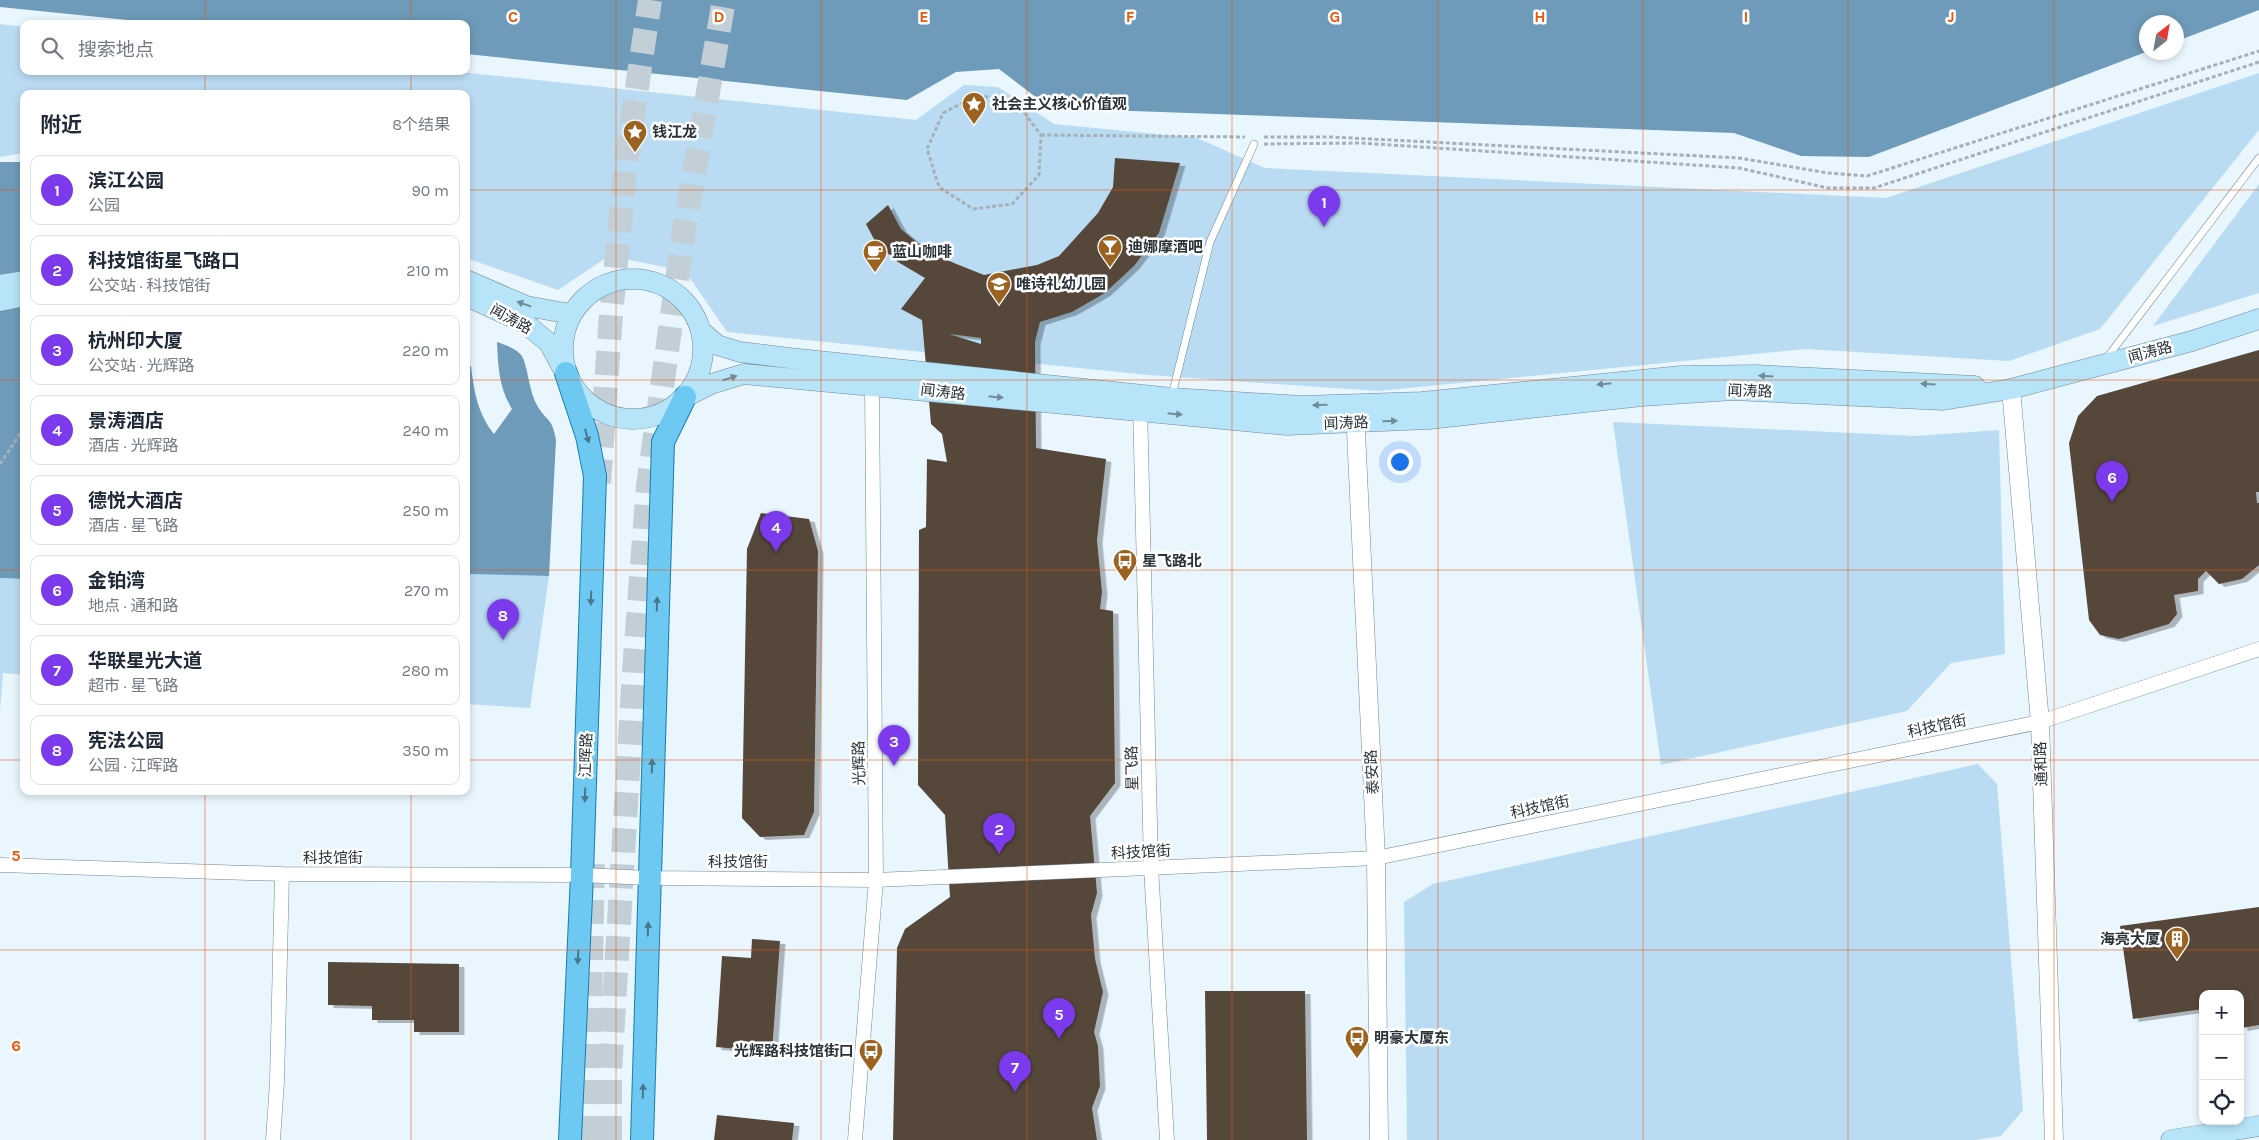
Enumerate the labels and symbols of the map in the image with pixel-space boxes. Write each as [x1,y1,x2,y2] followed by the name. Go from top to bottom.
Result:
[508,7,518,26] text: C
[714,7,725,26] text: D
[919,7,929,26] text: E
[1126,7,1135,26] text: F
[1330,7,1340,26] text: G
[1534,7,1546,26] text: H
[1744,7,1748,26] text: I
[1947,7,1955,26] text: J
[2139,15,2184,60] north arrow
[961,91,987,125] place icon: 社会主义核心价值观
[992,95,1127,113] place label: 社会主义核心价值观
[622,119,648,153] place icon: 钱江龙
[652,123,697,141] place label: 钱江龙
[1308,186,1340,227] pin: 1
[1097,234,1123,268] bar icon: 迪娜摩酒吧
[1128,238,1203,256] place label: 迪娜摩酒吧
[862,239,888,273] cafe icon: 蓝山咖啡
[892,243,952,261] place label: 蓝山咖啡
[986,271,1012,305] school or university icon: 唯诗礼幼儿园
[1016,275,1106,293] place label: 唯诗礼幼儿园
[487,300,535,338] street label: 闻涛路
[516,300,531,308] one-way arrow
[2126,337,2174,367] street label: 闻涛路
[1757,371,1773,379] one-way arrow
[723,373,738,381] one-way arrow
[1920,379,1936,387] one-way arrow
[1595,380,1611,388] one-way arrow
[920,381,966,403] street label: 闻涛路
[1727,381,1773,401] street label: 闻涛路
[988,393,1004,401] one-way arrow
[1311,401,1327,409] one-way arrow
[1167,410,1183,418] one-way arrow
[1323,413,1369,433] street label: 闻涛路
[1382,417,1398,425] one-way arrow
[583,429,591,444] one-way arrow
[1387,449,1413,475] your location
[2096,461,2128,502] pin: 6
[760,511,792,552] pin: 4
[1112,548,1138,582] bus stop icon: 星飞路北
[1142,552,1202,570] place label: 星飞路北
[587,590,595,606] one-way arrow
[653,596,661,612] one-way arrow
[487,599,519,640] pin: 8
[1906,711,1968,741] street label: 科技馆街
[878,725,910,766] pin: 3
[576,732,596,778] street label: 江晖路
[850,740,868,786] street label: 光辉路
[2031,741,2051,787] street label: 通和路
[1123,745,1141,791] street label: 星飞路
[1362,749,1382,795] street label: 泰安路
[649,758,657,774] one-way arrow
[580,787,588,803] one-way arrow
[1509,792,1571,822] street label: 科技馆街
[983,813,1015,854] pin: 2
[1111,841,1171,863] street label: 科技馆街
[11,846,21,865] text: 5
[303,849,363,867] street label: 科技馆街
[708,853,768,871] street label: 科技馆街
[644,921,652,937] one-way arrow
[2164,926,2190,960] building icon: 海亮大厦
[2100,930,2160,948] place label: 海亮大厦
[574,950,582,966] one-way arrow
[1043,998,1075,1039] pin: 5
[1344,1025,1370,1059] bus stop icon: 明豪大厦东
[1374,1029,1449,1047] place label: 明豪大厦东
[11,1036,21,1055] text: 6
[858,1038,884,1072] bus stop icon: 光辉路科技馆街口
[734,1042,854,1060] place label: 光辉路科技馆街口
[999,1051,1031,1092] pin: 7
[639,1083,647,1099] one-way arrow

